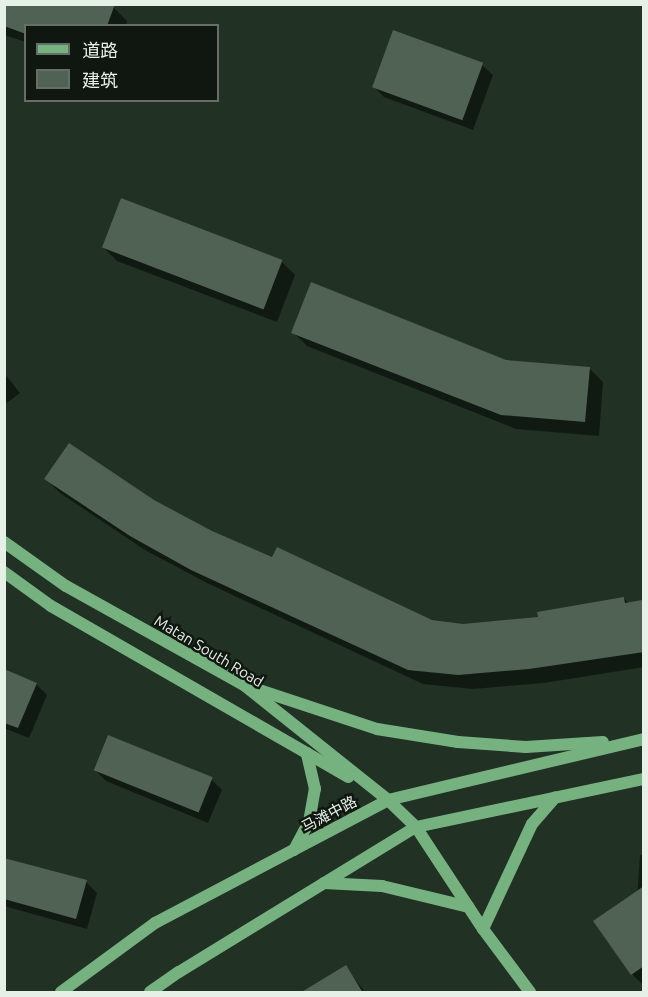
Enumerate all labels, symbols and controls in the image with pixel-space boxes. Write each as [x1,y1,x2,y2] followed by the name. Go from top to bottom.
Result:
[24,24,219,102] legend
[82,40,118,60] text: 道路
[82,70,118,90] text: 建筑
[151,611,267,691] street label: Matan South Road
[298,792,360,836] street label: 马滩中路

